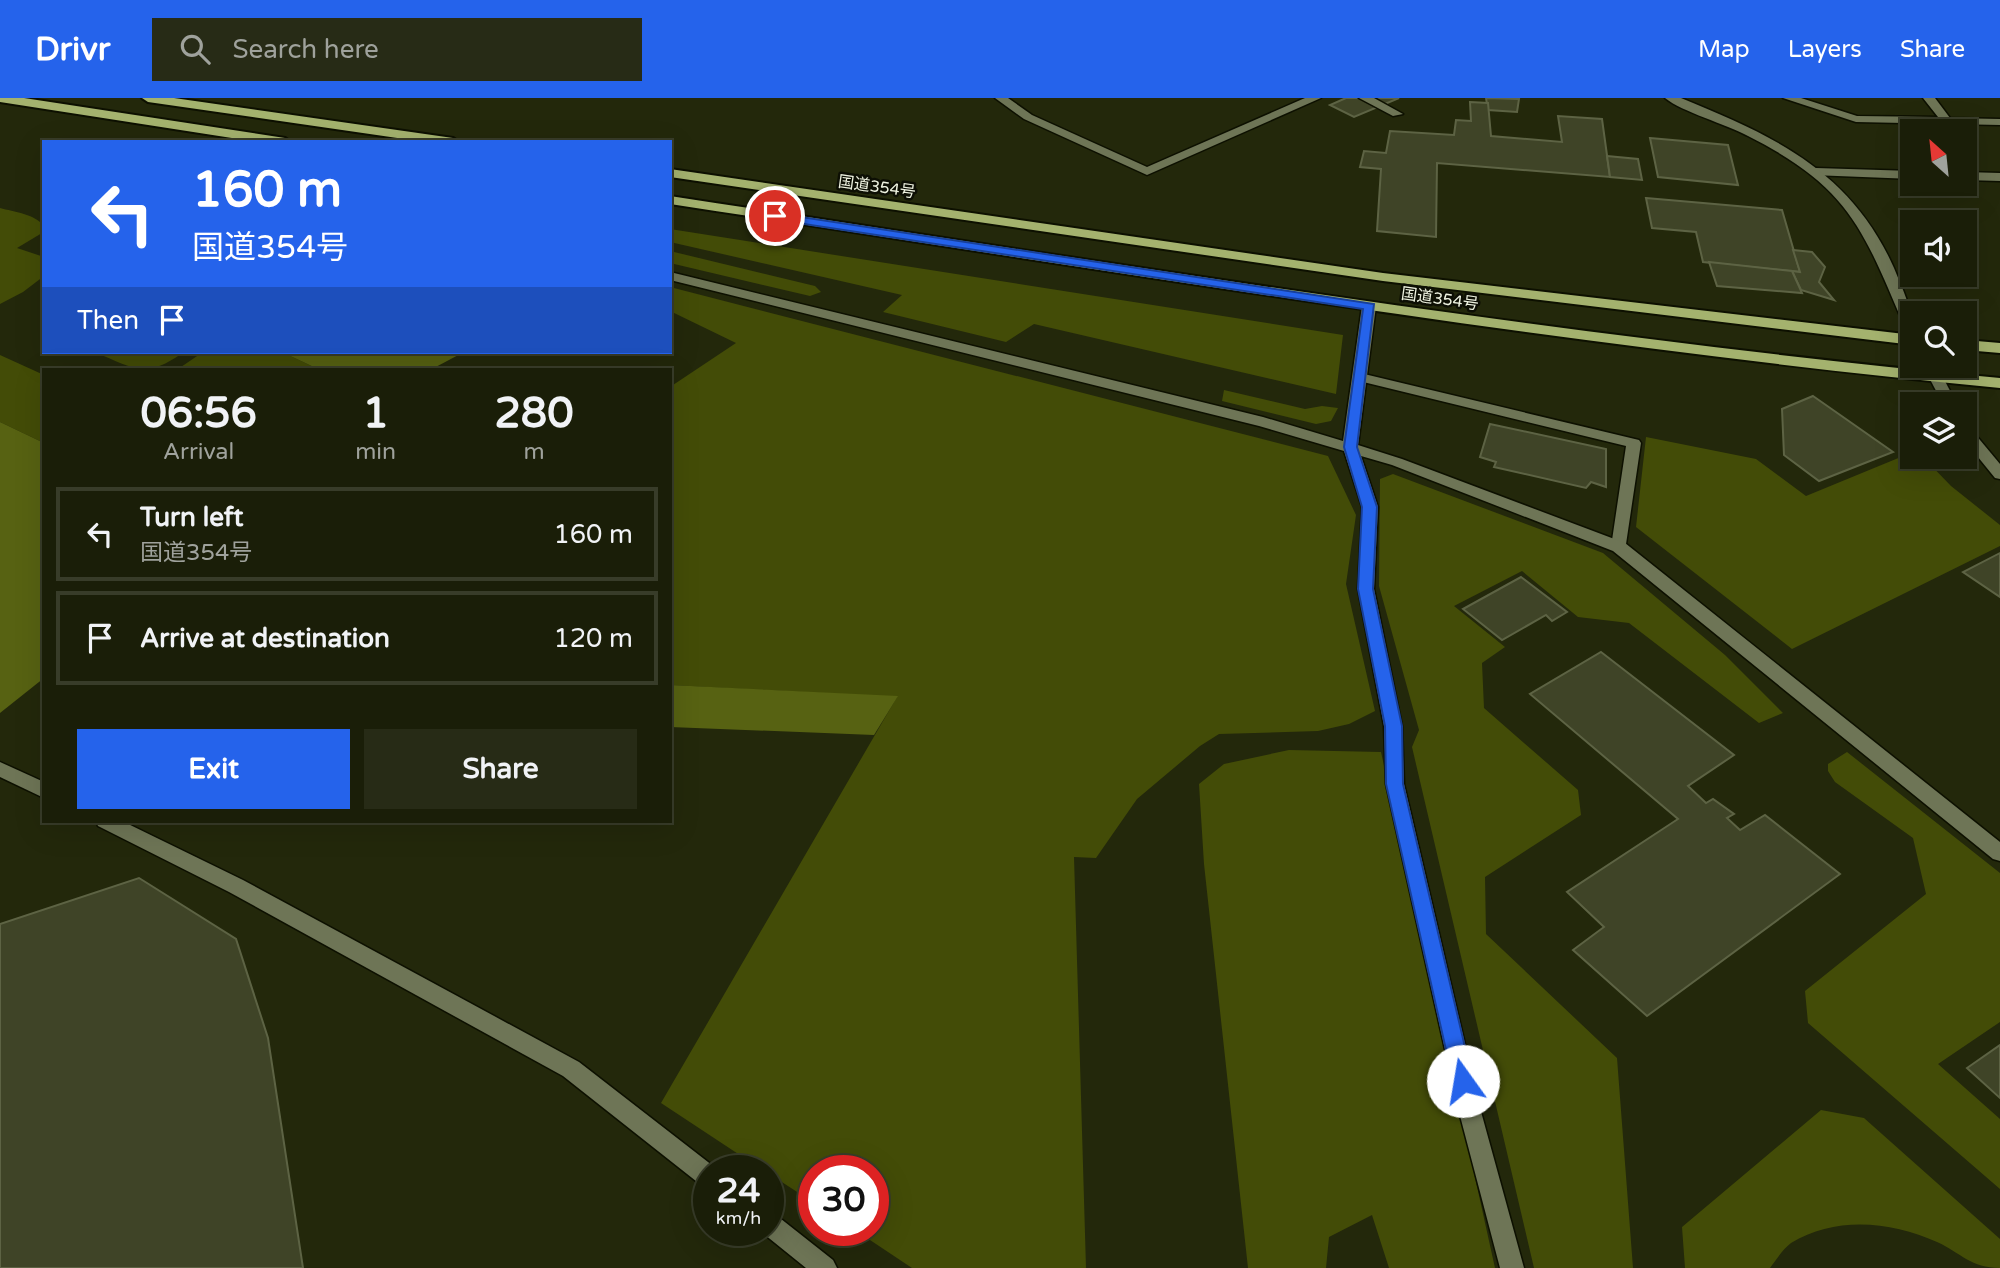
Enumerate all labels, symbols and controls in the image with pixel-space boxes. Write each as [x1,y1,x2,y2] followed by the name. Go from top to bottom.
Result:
[152,18,642,81] search box
[35,30,110,69] text: Drivr
[176,30,214,68] icon: search
[232,34,379,65] text: Search here
[1698,35,1750,64] text: Map
[1788,35,1862,64] text: Layers
[1900,35,1965,64] text: Share
[1900,119,1978,196] north arrow
[1900,119,1977,469] map controls
[192,161,342,220] text: 160 m
[77,168,168,259] icon: left
[837,172,917,202] street label: 国道354号
[745,186,805,246] pin
[756,197,794,235] icon: arrive
[1900,210,1977,287] button: sound
[192,229,348,267] text: 国道354号
[1400,284,1480,314] street label: 国道354号
[153,301,191,339] icon: arrive
[1900,301,1977,378] button: search
[77,305,139,336] text: Then
[140,388,257,439] text: 06:56
[362,388,389,439] text: 1
[494,388,574,439] text: 280
[1900,392,1977,469] button: layers
[163,438,234,466] text: Arrival
[355,438,396,466] text: min
[523,438,545,466] text: m
[140,502,243,533] text: Turn left
[81,515,119,553] icon: left
[553,519,633,550] text: 160 m
[140,539,252,567] text: 国道354号
[81,619,119,657] icon: arrive
[140,623,390,654] text: Arrive at destination
[553,623,633,654] text: 120 m
[77,729,350,809] button: Exit
[364,729,637,809] button: Share
[1426,1044,1500,1118] position arrow
[798,1155,889,1246] speed limit sign: 30
[717,1170,760,1212] text: 24
[716,1207,761,1229] text: km/h

